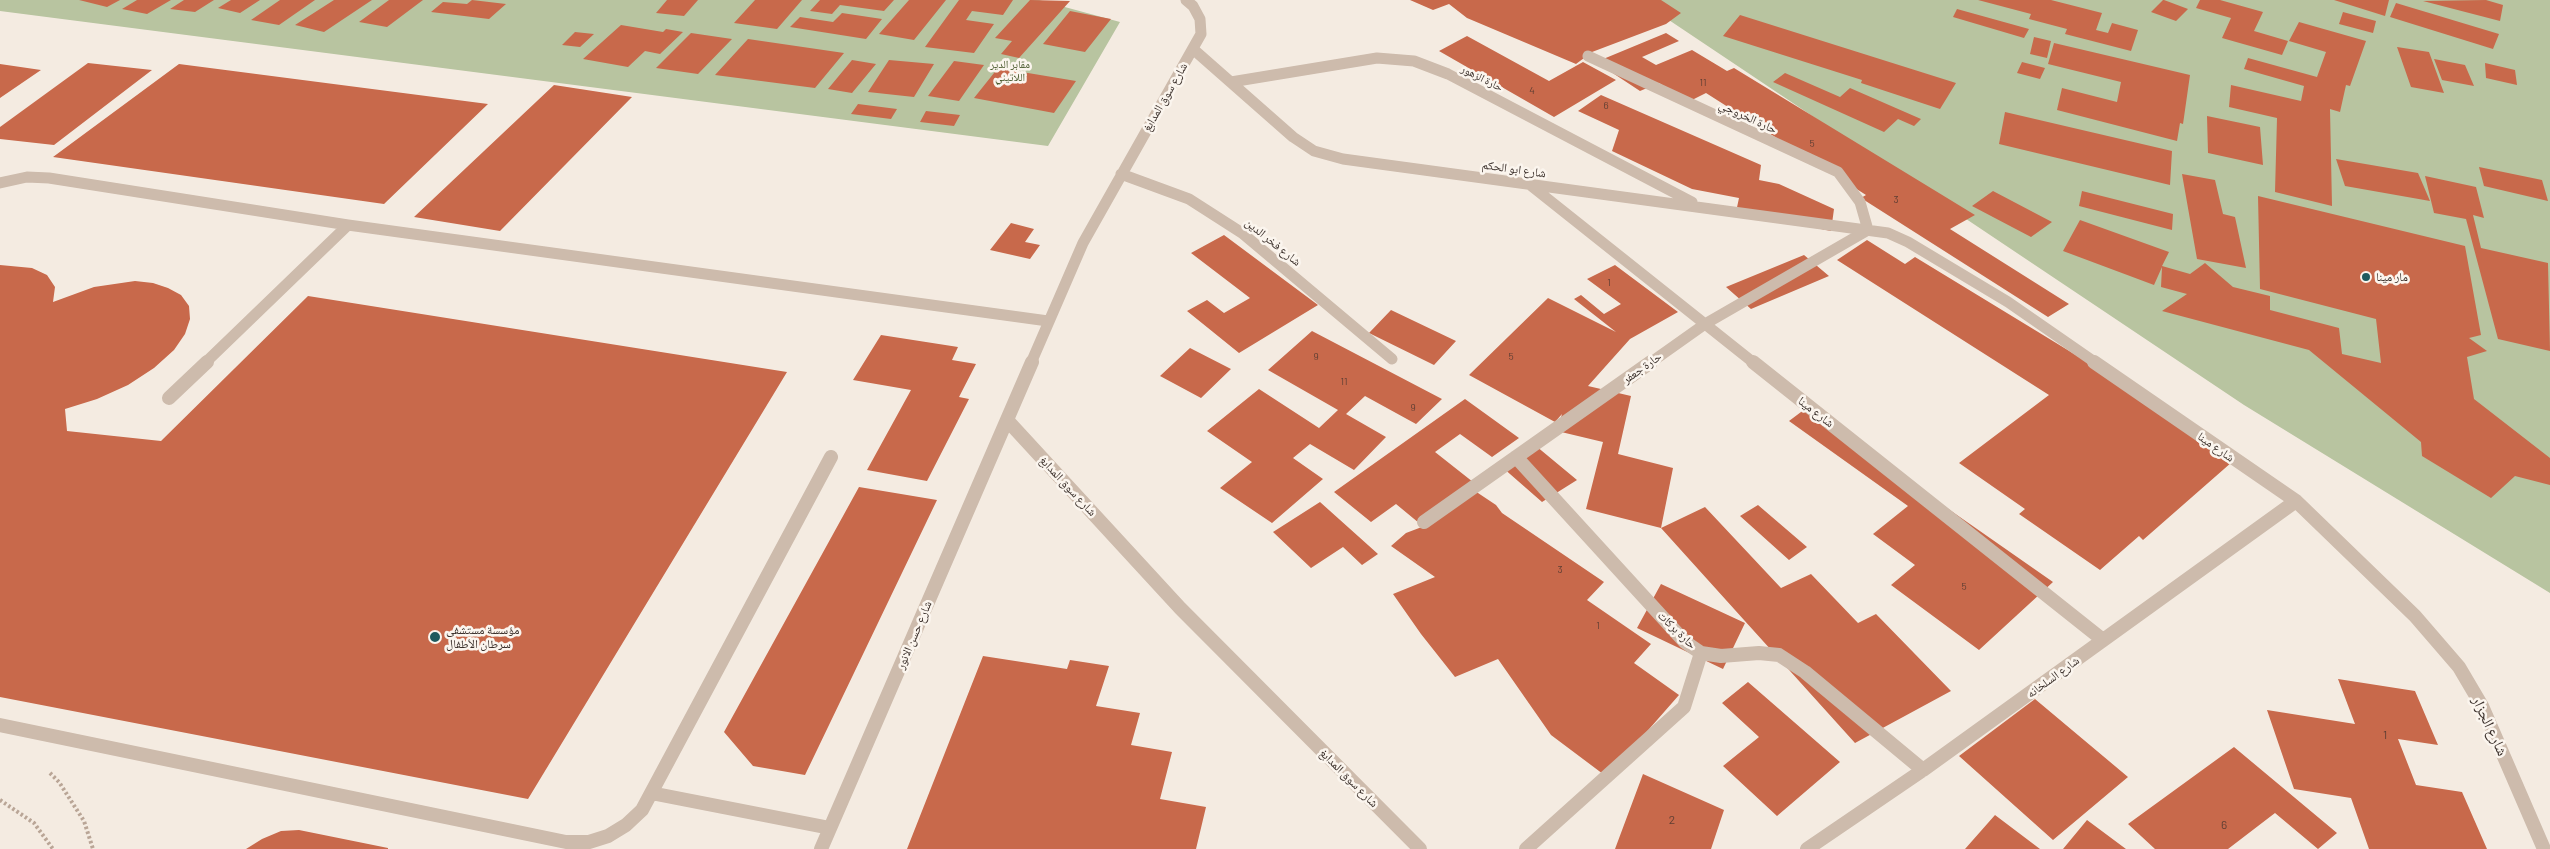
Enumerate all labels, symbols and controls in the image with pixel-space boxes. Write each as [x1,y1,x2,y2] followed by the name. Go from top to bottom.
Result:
[990,57,1030,83] park label: مقابر الدير اللاتيني
[1140,60,1190,134] street label: شارع سوق المدابغ
[1459,62,1505,94] street label: حارة الزهور
[1699,77,1707,89] house number: 11
[1529,85,1535,97] house number: 4
[1717,97,1779,137] street label: حارة الخروجي
[1603,100,1609,112] house number: 6
[1809,138,1815,150] house number: 5
[1481,157,1547,181] street label: شارع ابو الحكم
[1893,194,1899,206] house number: 3
[1242,215,1304,269] street label: شارع فخر الدين
[2376,270,2408,284] place label: مار مينا
[2360,271,2372,283] marker: مار مينا
[1607,277,1611,289] house number: 1
[1620,349,1664,387] street label: حارة جعفر
[1313,351,1319,363] house number: 9
[1508,351,1514,363] house number: 5
[1340,376,1348,388] house number: 11
[1795,394,1837,430] street label: شارع مينا
[1410,402,1416,414] house number: 9
[2195,429,2237,465] street label: شارع مينا
[1037,453,1099,519] street label: شارع سوق المدابغ
[1557,564,1563,576] house number: 3
[1961,581,1967,593] house number: 5
[893,599,935,671] street label: شارع حسن الانور
[1655,608,1699,652] street label: حارة بركات
[1596,620,1600,632] house number: 1
[446,623,519,651] place label: مؤسسة مستشفى سرطان الأطفال
[428,630,442,644] marker: مؤسسة مستشفى سرطان الأطفال
[2024,653,2082,701] street label: شارع السلخانه
[2468,693,2512,759] street label: شارع الجزار
[2383,728,2387,742] house number: 1
[1317,746,1381,810] street label: شارع سوق المدابغ
[1669,813,1675,827] house number: 2
[2221,818,2227,832] house number: 6

